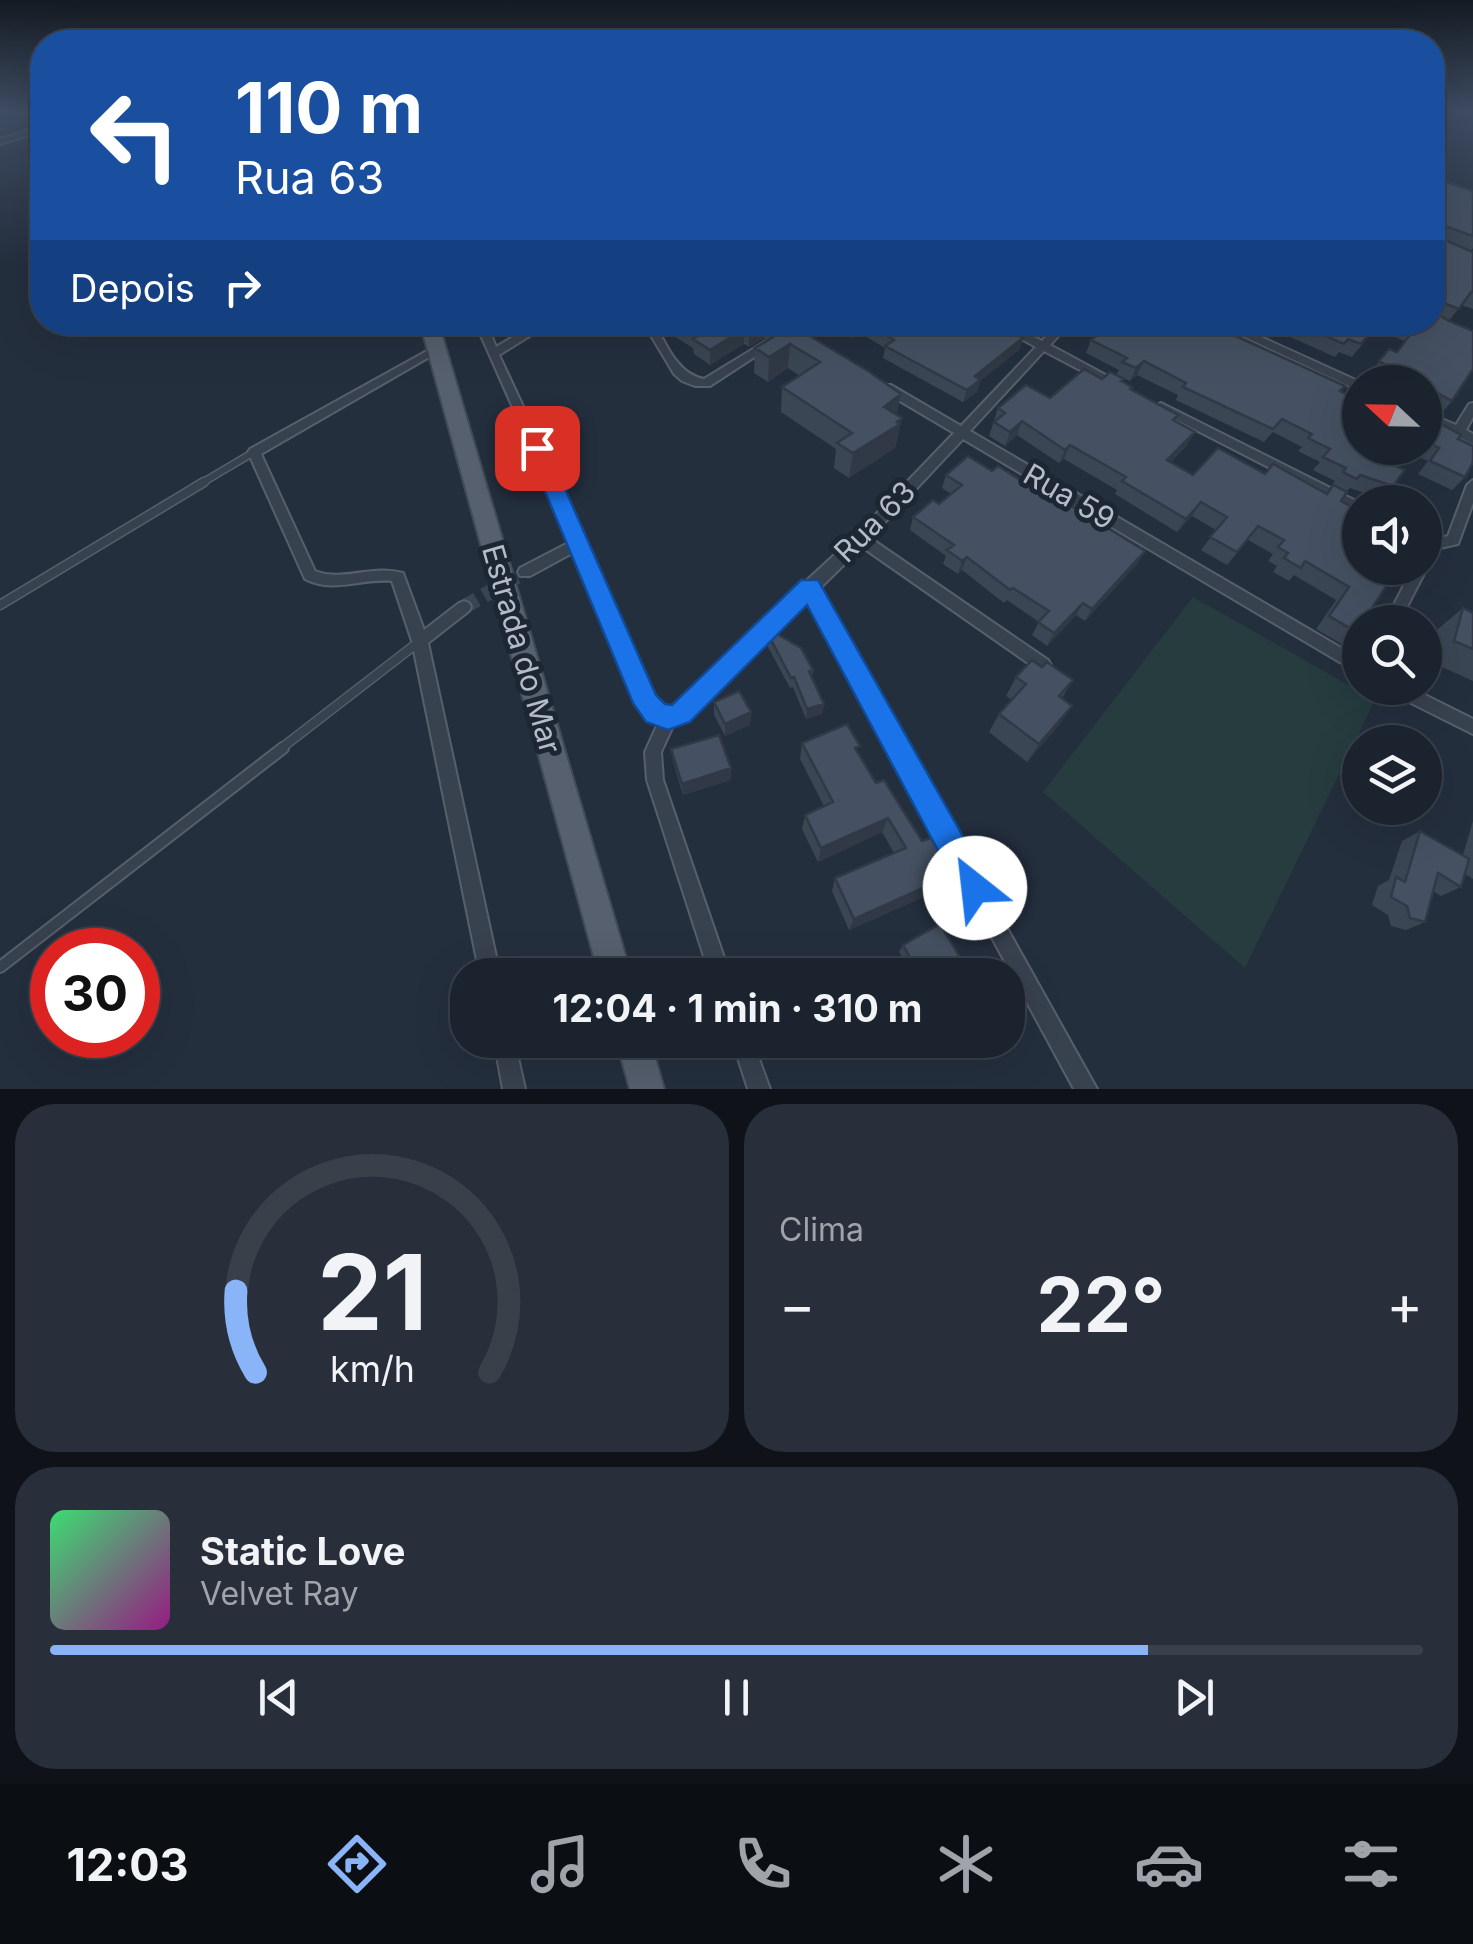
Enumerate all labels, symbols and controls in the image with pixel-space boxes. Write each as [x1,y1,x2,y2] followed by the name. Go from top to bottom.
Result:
[235,65,423,150] text: 110 m
[70,70,200,200] icon: left
[235,150,384,205] text: Rua 63
[215,260,270,315] icon: right
[70,265,195,311] text: Depois
[1342,365,1442,465] north arrow
[1342,365,1442,825] map controls
[495,406,580,491] pin
[510,421,565,476] icon: arrive
[1018,456,1121,537] street label: Rua 59
[826,473,922,569] street label: Rua 63
[1342,485,1442,585] button: sound
[475,540,569,757] street label: Estrada do Mar
[1342,605,1442,705] button: search
[1342,725,1442,825] button: layers
[923,836,1027,940] position arrow
[30,928,160,1058] speed limit sign: 30
[553,985,922,1031] text: 12:04 · 1 min · 310 m
[779,1210,864,1249] text: Clima
[317,1229,427,1355] text: 21
[1037,1259,1165,1350] text: 22°
[779,1272,815,1338] text: −
[1387,1272,1423,1338] text: +
[330,1347,414,1391] text: km/h
[200,1528,405,1574] text: Static Love
[200,1574,358,1613] text: Velvet Ray
[251,1670,306,1725] icon: previous
[709,1670,764,1725] icon: pause
[1167,1670,1222,1725] icon: next
[322,1829,392,1899] icon: directions
[525,1829,595,1899] icon: music
[728,1829,798,1899] icon: phone
[931,1829,1001,1899] icon: climate
[1134,1829,1204,1899] icon: car
[1336,1829,1406,1899] icon: filters
[66,1837,189,1892] text: 12:03

